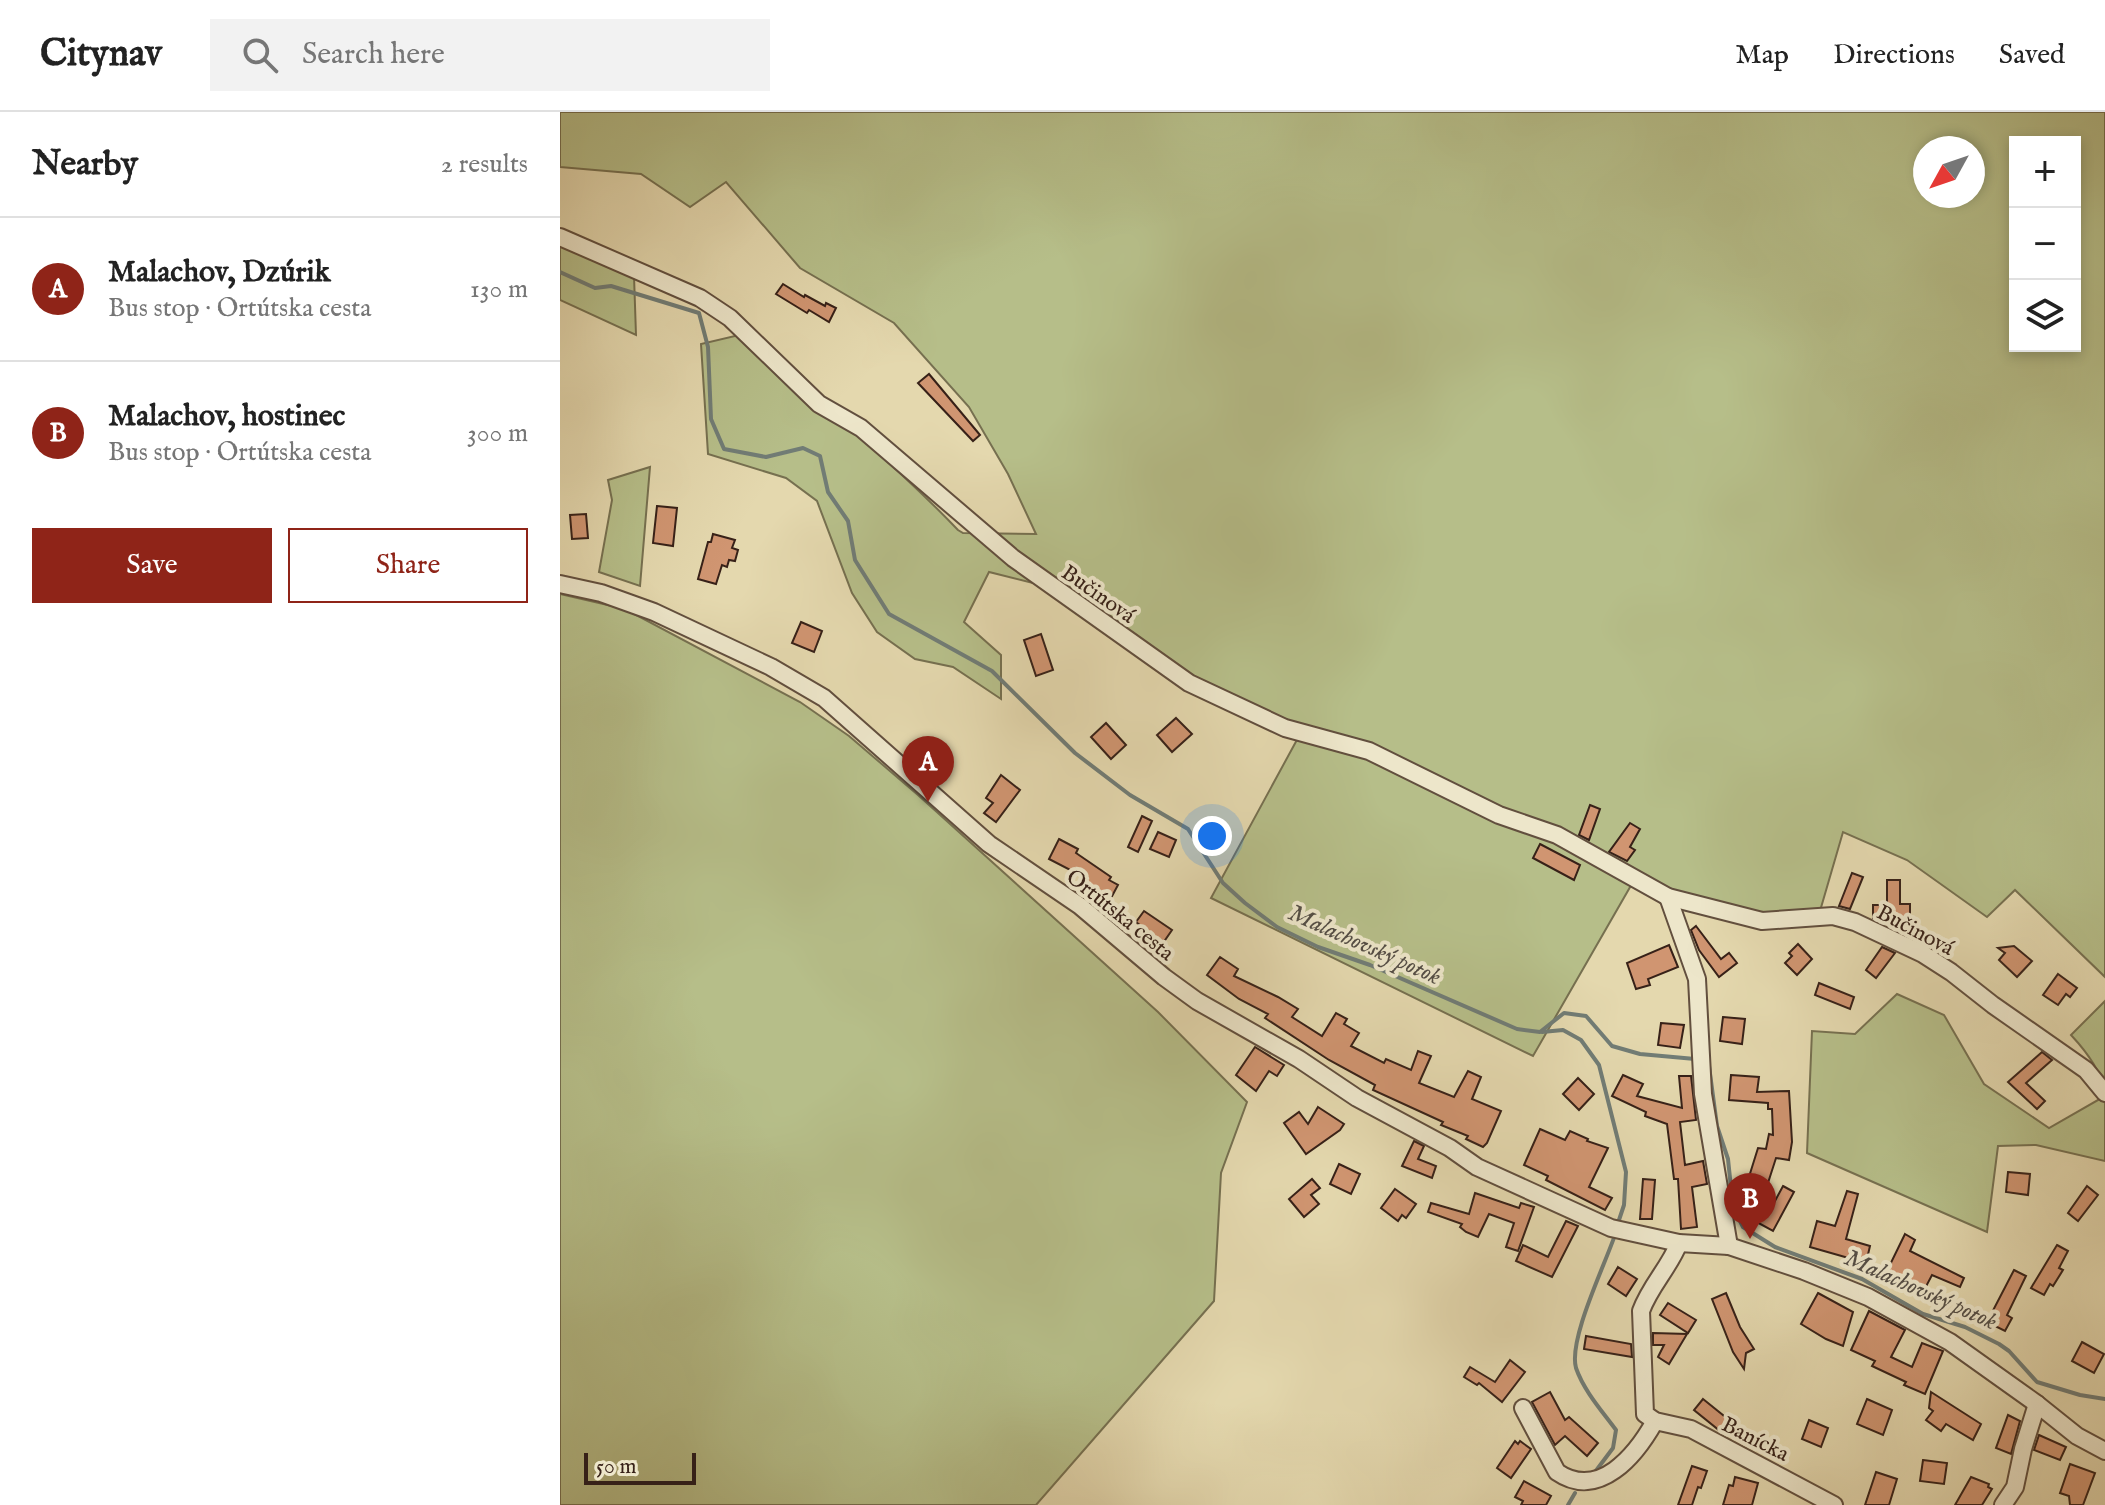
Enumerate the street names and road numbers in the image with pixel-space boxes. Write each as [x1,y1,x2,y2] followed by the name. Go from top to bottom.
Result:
[1055,559,1141,630] street label: Bučinová
[1060,863,1180,968] street label: Ortútska cesta
[1871,899,1959,963] street label: Bučinová
[1717,1411,1794,1469] street label: Banícka

